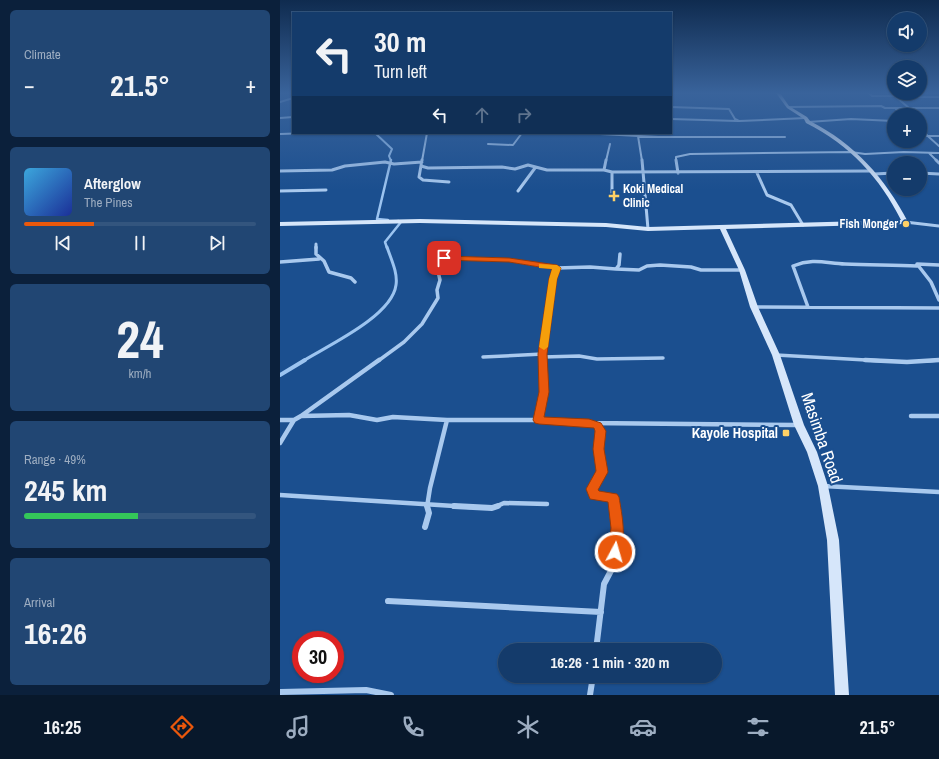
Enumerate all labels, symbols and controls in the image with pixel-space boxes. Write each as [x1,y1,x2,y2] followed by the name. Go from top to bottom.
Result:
[887,12,927,196] map controls
[887,12,927,52] button: sound
[374,23,426,61] text: 30 m
[308,28,360,80] icon: left
[24,46,61,63] text: Climate
[374,59,427,84] text: Turn left
[887,60,927,100] button: layers
[110,65,170,105] text: 21.5°
[24,70,35,100] text: −
[245,70,256,100] text: +
[429,104,451,126] icon: left
[471,104,493,126] icon: ahead
[513,104,535,126] icon: right
[887,108,927,148] button: +
[887,156,927,196] button: −
[84,173,141,194] text: Afterglow
[623,181,683,211] place label: Koki Medical Clinic
[608,190,620,202] marker: Koki Medical Clinic
[84,194,133,211] text: The Pines
[839,216,898,232] place label: Fish Monger
[901,219,911,229] marker: Fish Monger
[52,232,74,254] icon: previous
[129,232,151,254] icon: pause
[206,232,228,254] icon: next
[427,241,461,275] pin
[433,247,455,269] icon: arrive
[116,304,164,374] text: 24
[128,365,152,382] text: km/h
[796,389,849,486] street label: Masimba Road
[692,424,778,442] place label: Kayole Hospital
[781,428,791,438] marker: Kayole Hospital
[24,451,86,468] text: Range · 49%
[24,470,107,510] text: 245 km
[594,531,636,573] position arrow
[24,594,55,611] text: Arrival
[24,613,87,653] text: 16:26
[292,631,344,683] speed limit sign: 30
[551,652,669,673] text: 16:26 · 1 min · 320 m
[168,713,196,741] icon: directions
[284,713,312,741] icon: music
[399,713,427,741] icon: phone
[514,713,542,741] icon: climate
[629,713,657,741] icon: car
[744,713,772,741] icon: filters
[44,715,81,740] text: 16:25
[859,715,895,740] text: 21.5°

